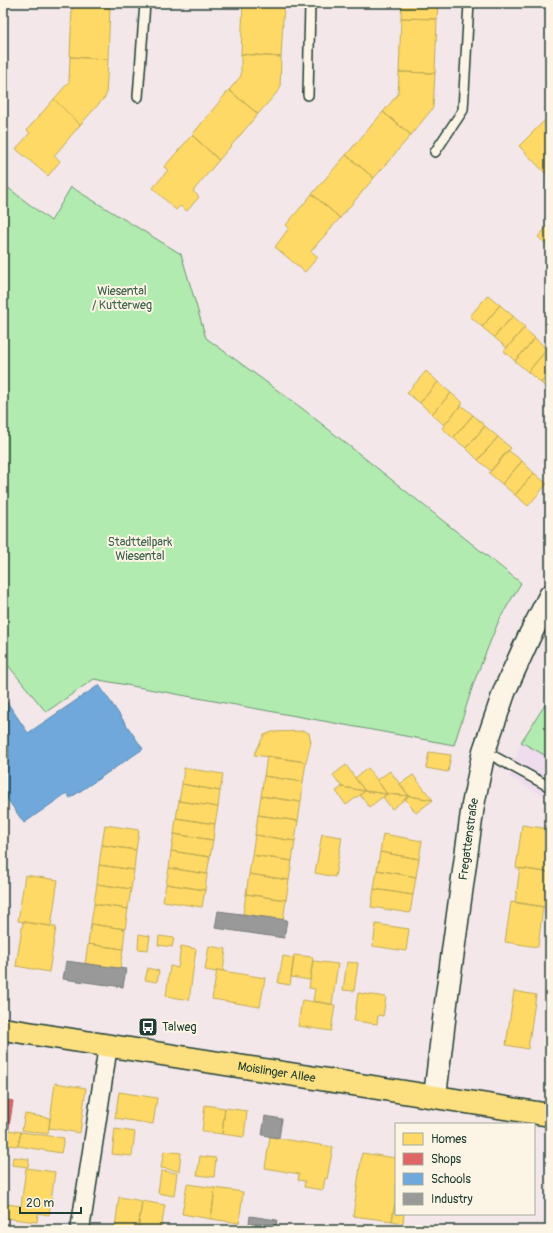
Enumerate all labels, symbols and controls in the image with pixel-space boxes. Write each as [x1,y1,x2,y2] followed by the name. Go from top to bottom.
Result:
[92,284,152,313] park label: Wiesental / Kutterweg
[108,535,172,564] park label: Stadtteilpark Wiesental
[456,797,482,881] street label: Fregattenstraße
[137,1016,159,1038] bus stop icon: Talweg
[162,1020,196,1035] place label: Talweg
[237,1059,317,1086] street label: Moislinger Allee
[395,1123,535,1215] legend
[431,1132,467,1147] text: Homes
[431,1152,462,1167] text: Shops
[431,1172,471,1187] text: Schools
[20,1189,81,1215] scale bar
[431,1192,473,1207] text: Industry
[26,1196,55,1211] text: 20 m

